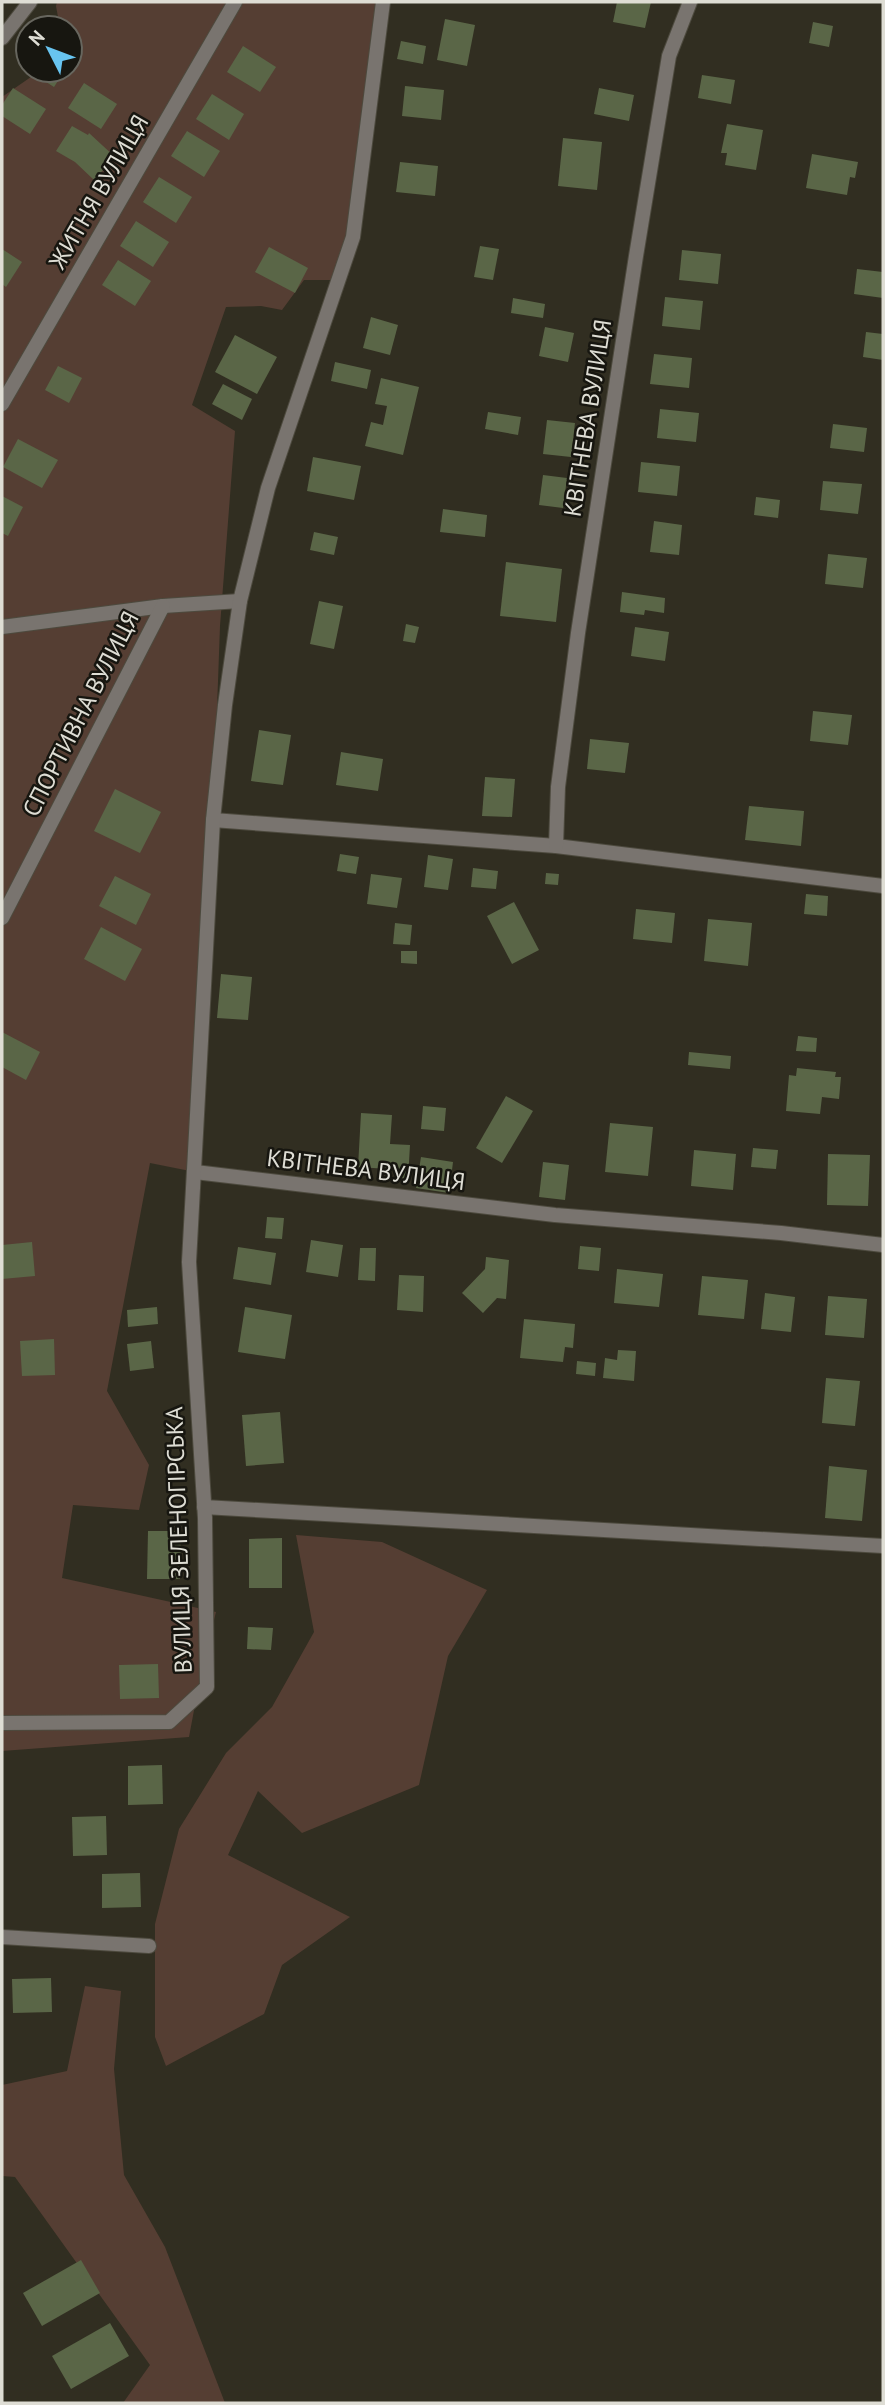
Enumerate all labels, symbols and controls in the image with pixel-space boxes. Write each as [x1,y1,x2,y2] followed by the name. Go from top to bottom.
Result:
[14,14,84,84] north arrow
[23,25,49,50] text: N
[41,109,155,275] street label: ЖИТНЯ ВУЛИЦЯ
[557,317,618,519] street label: КВІТНЕВА ВУЛИЦЯ
[15,606,146,822] street label: СПОРТИВНА ВУЛИЦЯ
[265,1142,467,1197] street label: КВІТНЕВА ВУЛИЦЯ
[158,1406,199,1674] street label: ВУЛИЦЯ ЗЕЛЕНОГІРСЬКА

